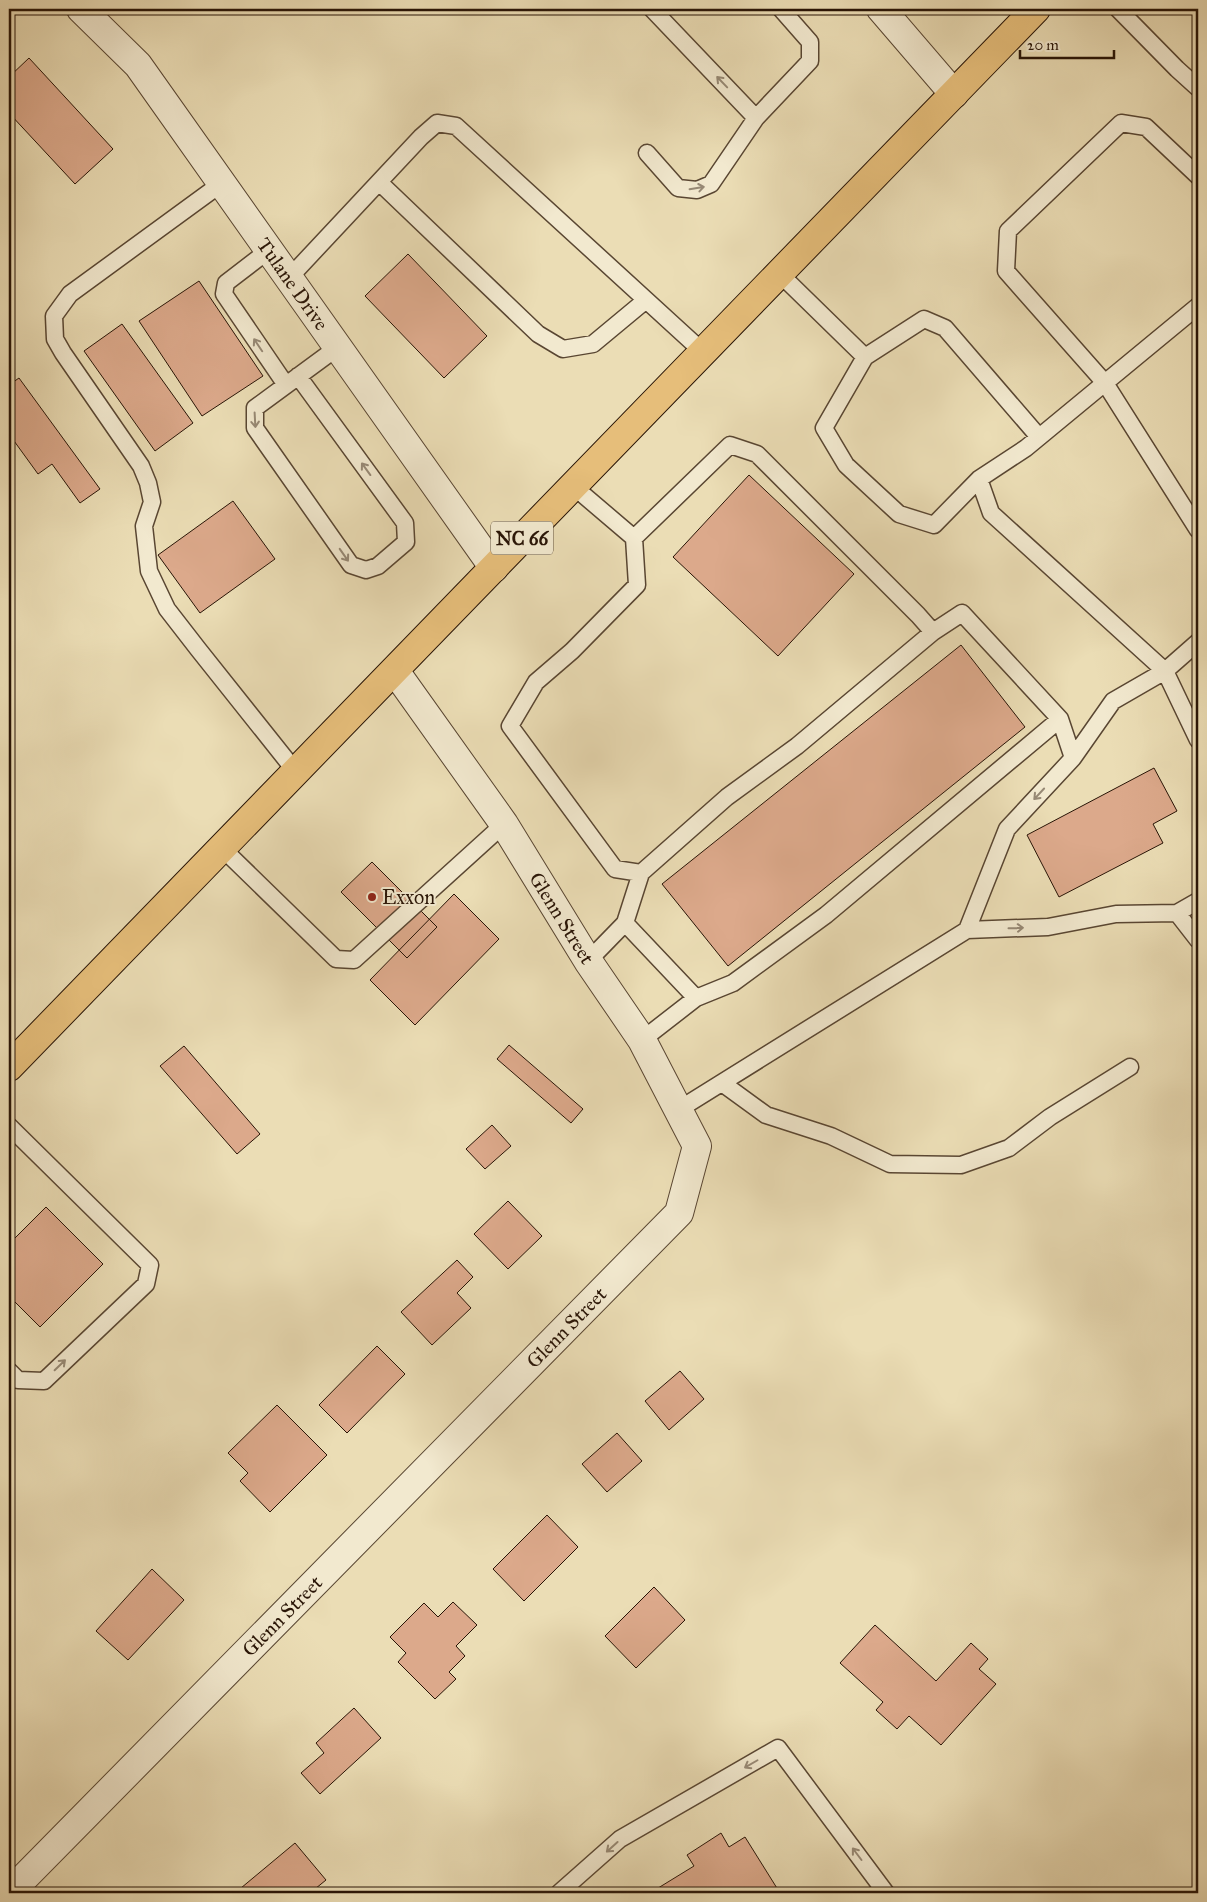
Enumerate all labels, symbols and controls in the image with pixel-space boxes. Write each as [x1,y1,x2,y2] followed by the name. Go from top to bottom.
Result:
[1020,28,1113,60] scale bar
[1027,36,1059,54] text: 20 m
[716,76,728,89] one-way arrow
[689,182,705,192] one-way arrow
[252,233,334,335] street label: Tulane Drive
[253,338,263,352] one-way arrow
[251,412,260,428] one-way arrow
[361,463,371,477] one-way arrow
[491,522,553,554] road number: NC 66
[339,548,349,562] one-way arrow
[1033,787,1045,800] one-way arrow
[524,868,600,968] street label: Glenn Street
[382,885,435,909] place label: Exxon
[366,891,378,903] marker: Exxon
[1008,923,1024,932] one-way arrow
[521,1282,611,1373] street label: Glenn Street
[54,1359,66,1371] one-way arrow
[237,1570,327,1661] street label: Glenn Street
[744,1759,759,1769] one-way arrow
[605,1841,618,1852] one-way arrow
[851,1848,862,1861] one-way arrow

